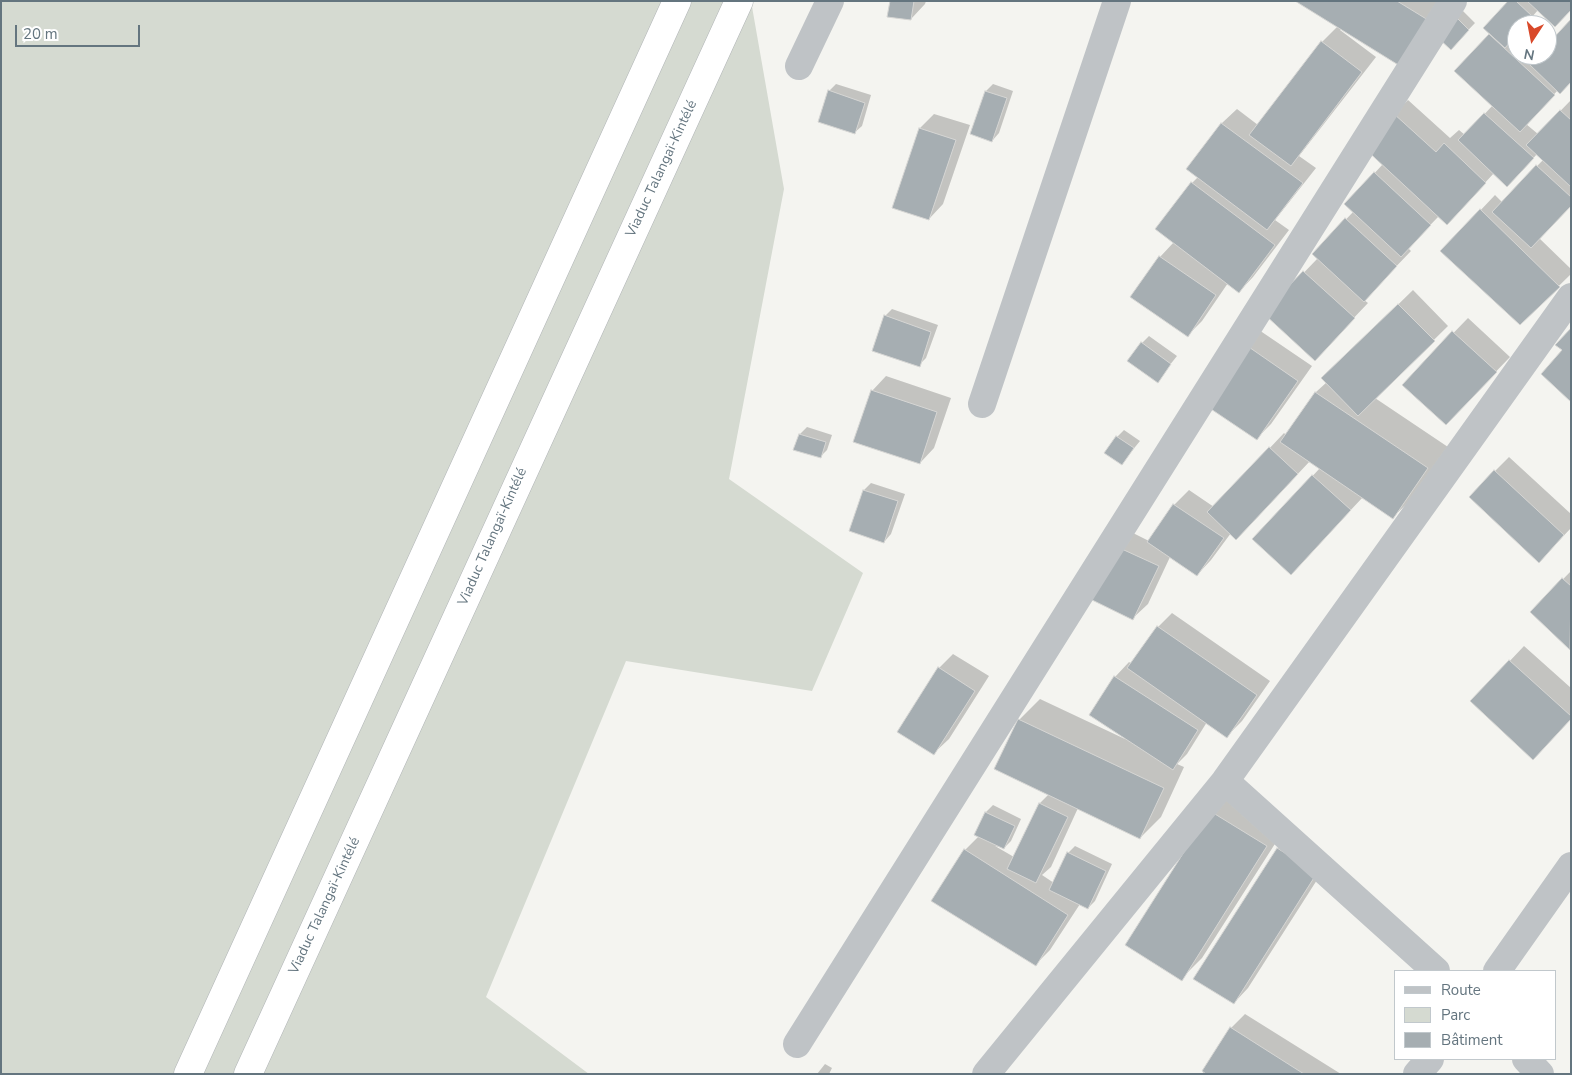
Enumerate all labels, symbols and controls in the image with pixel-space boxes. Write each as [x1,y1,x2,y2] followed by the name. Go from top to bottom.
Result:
[18,15,142,47] scale bar
[1507,15,1557,65] north arrow
[23,24,58,44] text: 20 m
[1522,44,1536,65] text: N
[623,98,701,240] street label: Viaduc Talangaï-Kintélé
[455,465,531,609] street label: Viaduc Talangaï-Kintélé
[286,835,364,977] street label: Viaduc Talangaï-Kintélé
[1394,970,1557,1060] legend
[1441,980,1481,1000] text: Route
[1441,1005,1470,1025] text: Parc
[1441,1030,1502,1050] text: Bâtiment

